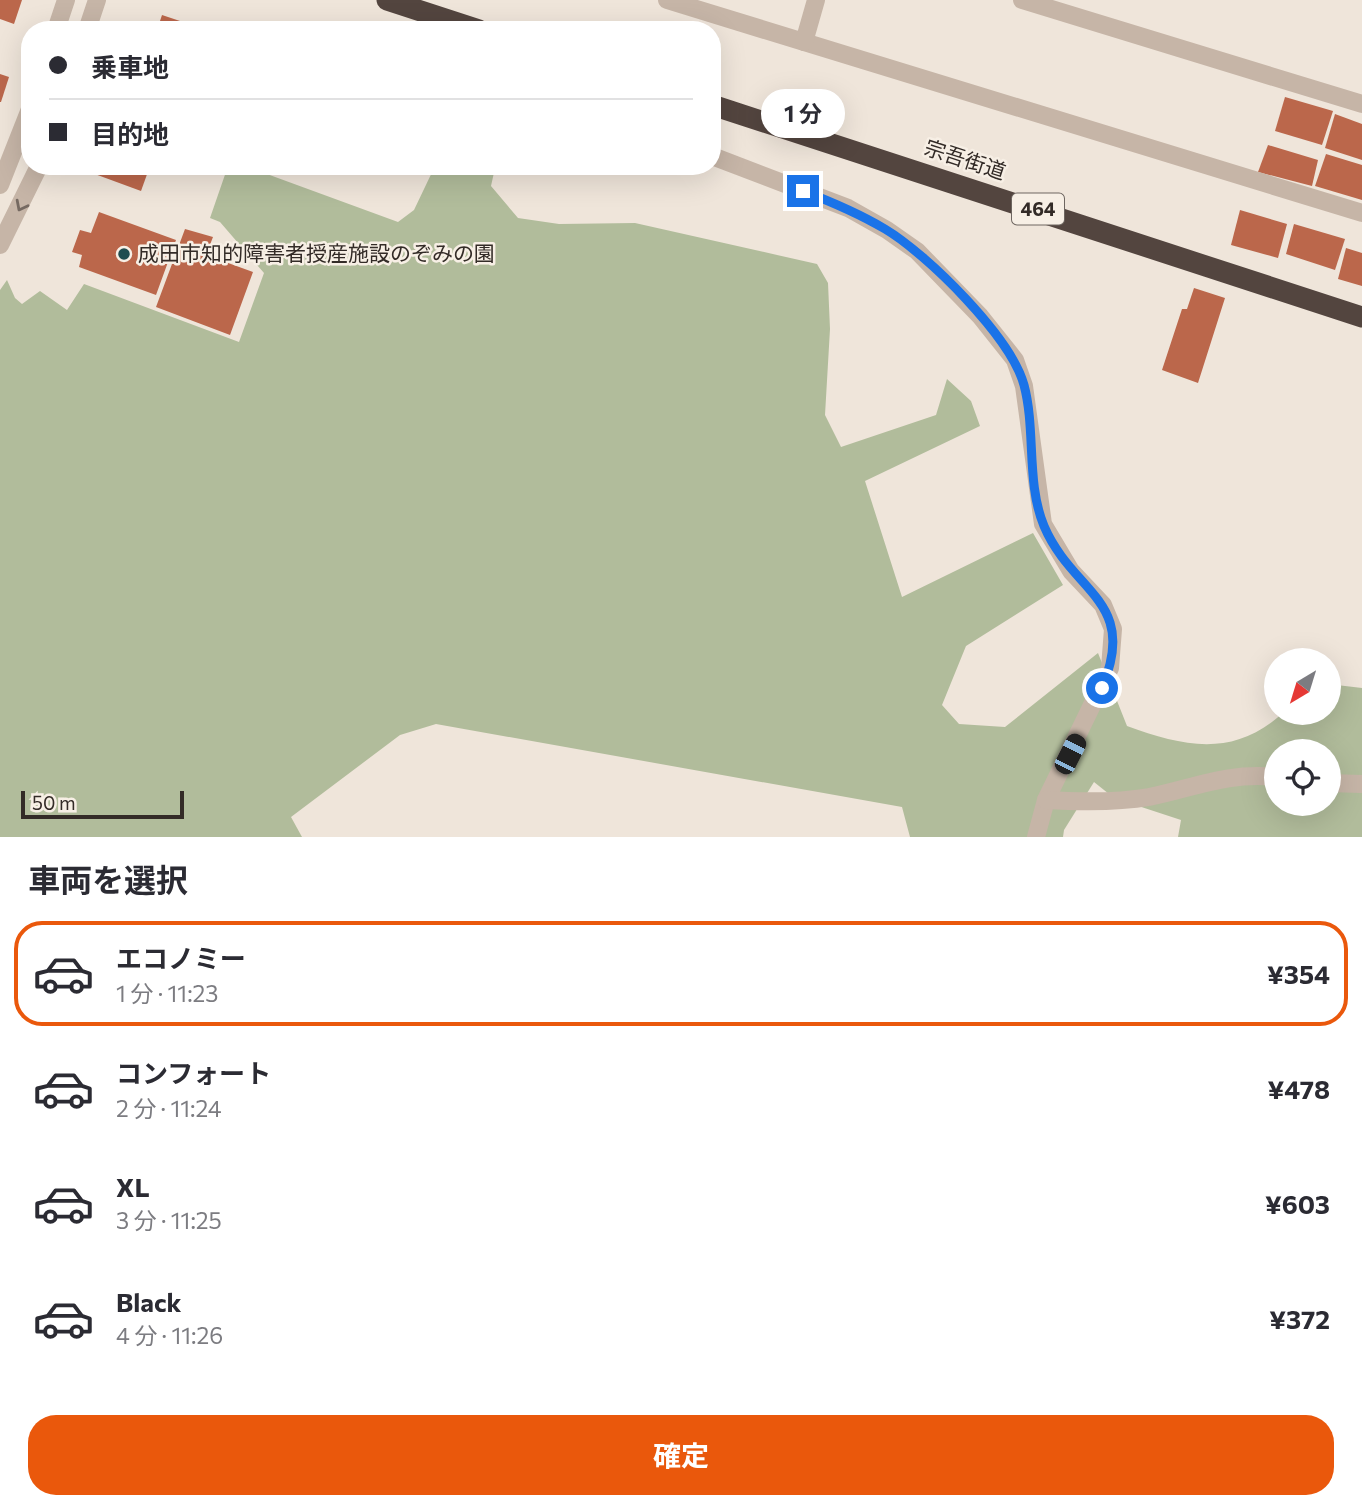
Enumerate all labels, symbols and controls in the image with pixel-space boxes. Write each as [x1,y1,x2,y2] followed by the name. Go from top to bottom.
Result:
[91,51,169,82] text: 乗車地
[761,90,845,138] callout: 1 分
[784,99,822,127] text: 1 分
[91,118,169,149] text: 目的地
[922,134,1009,183] street label: 宗吾街道
[787,175,819,207] route end
[1012,194,1064,224] road number: 464
[15,199,29,211] one-way arrow
[138,240,495,265] place label: 成田市知的障害者授産施設のぞみの園
[116,246,132,262] marker: 成田市知的障害者授産施設のぞみの園
[1264,648,1340,724] north arrow
[1264,648,1341,816] map controls
[1086,672,1118,704] route start
[1052,731,1089,777] car
[1264,739,1341,816] button: locate
[21,788,184,820] scale bar
[32,791,76,814] text: 50 m
[28,859,188,899] text: 車両を選択
[32,942,95,1005] icon: car
[116,942,246,973] text: エコノミー
[1267,958,1330,989] text: ¥354
[116,979,218,1007] text: 1 分 · 11:23
[32,1057,95,1120] icon: car
[116,1057,271,1088] text: コンフォート
[1267,1073,1330,1104] text: ¥478
[116,1094,222,1122] text: 2 分 · 11:24
[116,1171,150,1202] text: XL
[32,1172,95,1235] icon: car
[1265,1188,1330,1219] text: ¥603
[116,1206,222,1234] text: 3 分 · 11:25
[116,1286,182,1317] text: Black
[32,1287,95,1350] icon: car
[1269,1303,1330,1334] text: ¥372
[116,1321,223,1349] text: 4 分 · 11:26
[28,1415,1334,1495] button: 確定

